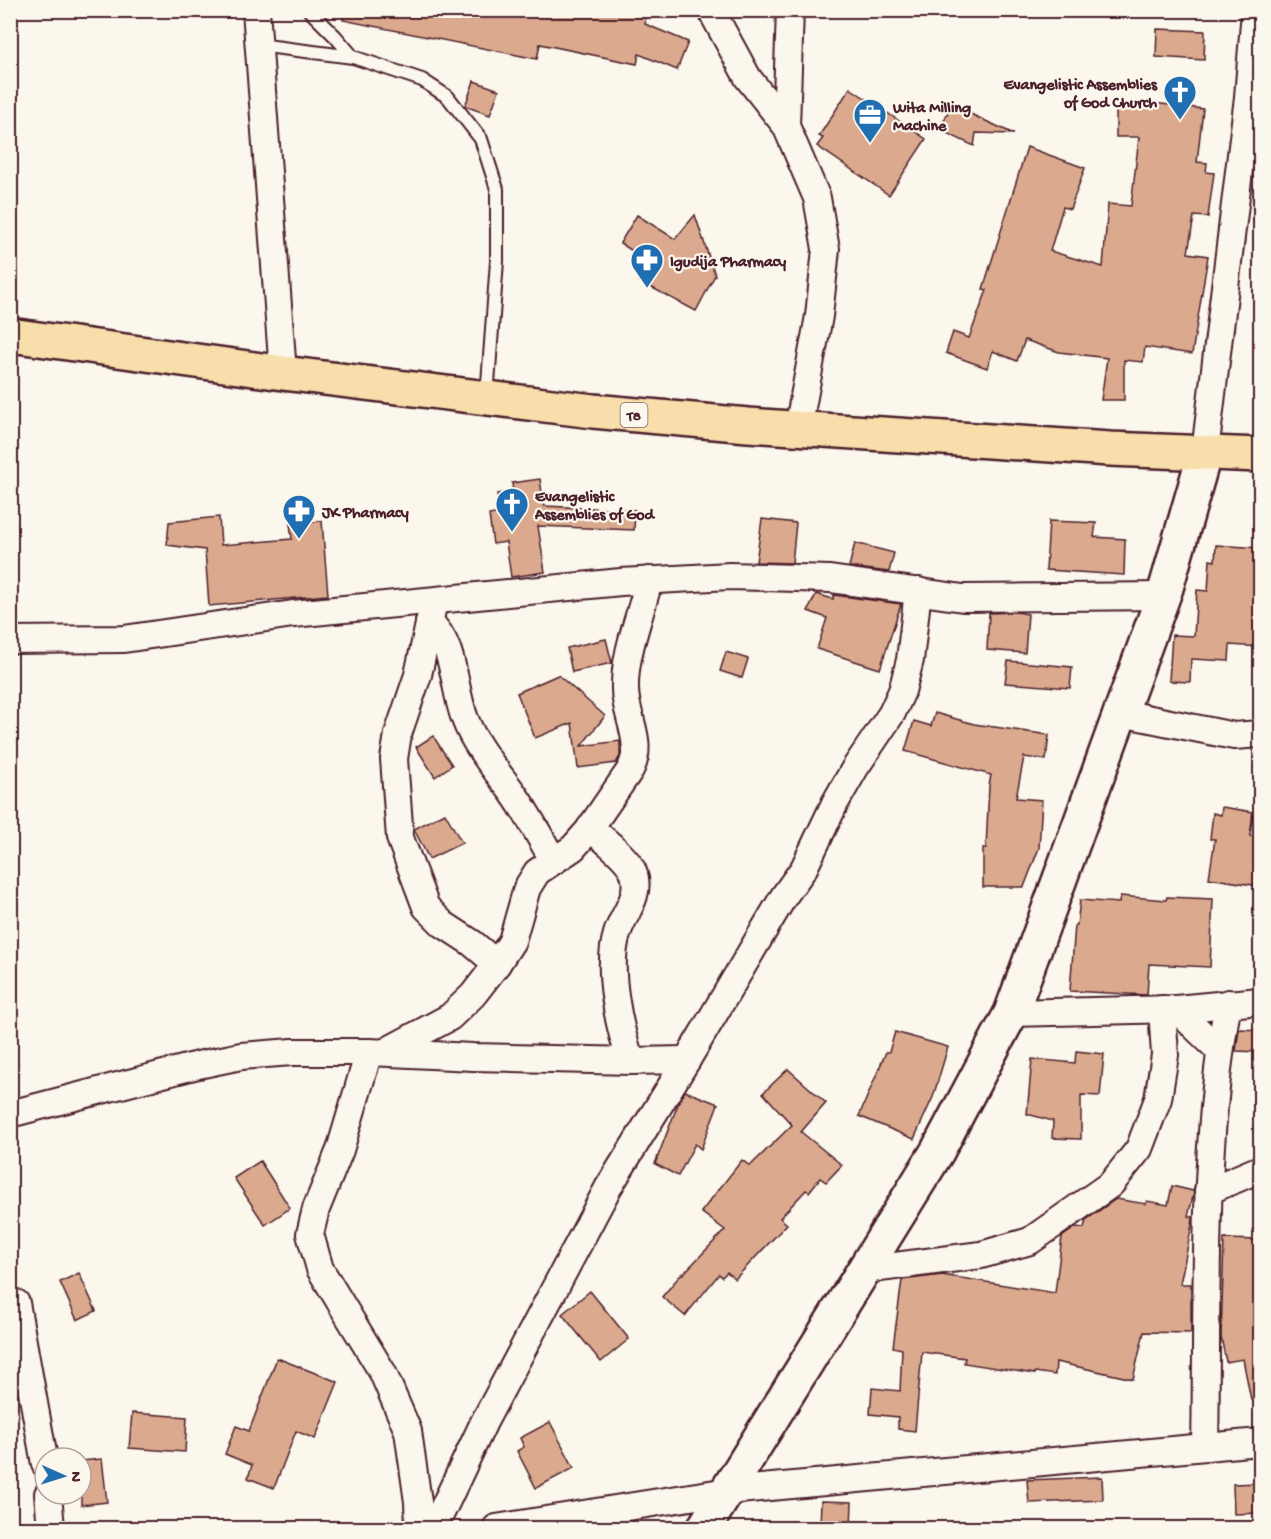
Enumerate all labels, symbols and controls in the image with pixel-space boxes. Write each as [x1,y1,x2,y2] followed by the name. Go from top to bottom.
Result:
[1162,74,1198,121] church icon: Evangelistic Assemblies of God Church
[1004,77,1158,114] place label: Evangelistic Assemblies of God Church
[852,97,888,144] office icon: Wita Milling Machine
[892,100,971,137] place label: Wita Milling Machine
[629,242,665,289] pharmacy icon: Igudija Pharmacy
[670,254,786,273] place label: Igudija Pharmacy
[620,403,648,427] road number: T8
[494,486,530,533] church icon: Evangelistic Assemblies of God
[534,489,656,526] place label: Evangelistic Assemblies of God
[281,493,317,540] pharmacy icon: JK Pharmacy
[321,505,409,524] place label: JK Pharmacy
[33,1446,93,1506] north arrow
[65,1471,84,1483] text: N

